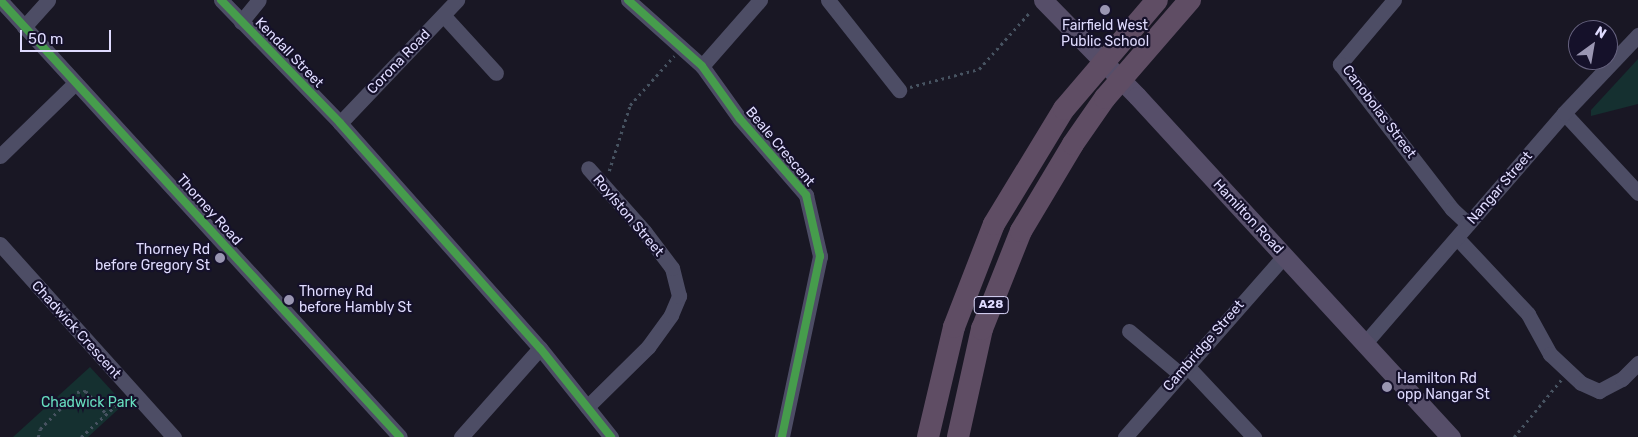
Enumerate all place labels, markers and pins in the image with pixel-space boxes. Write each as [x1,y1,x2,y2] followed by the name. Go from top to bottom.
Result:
[1099,4,1111,16] marker: Fairfield West Public School
[1061,18,1149,50] place label: Fairfield West Public School
[95,242,210,274] place label: Thorney Rd before Gregory St
[214,252,226,264] marker: Thorney Rd before Gregory St
[299,284,412,316] place label: Thorney Rd before Hambly St
[283,294,295,306] marker: Thorney Rd before Hambly St
[1397,371,1490,404] place label: Hamilton Rd opp Nangar St
[1381,381,1393,393] marker: Hamilton Rd opp Nangar St

